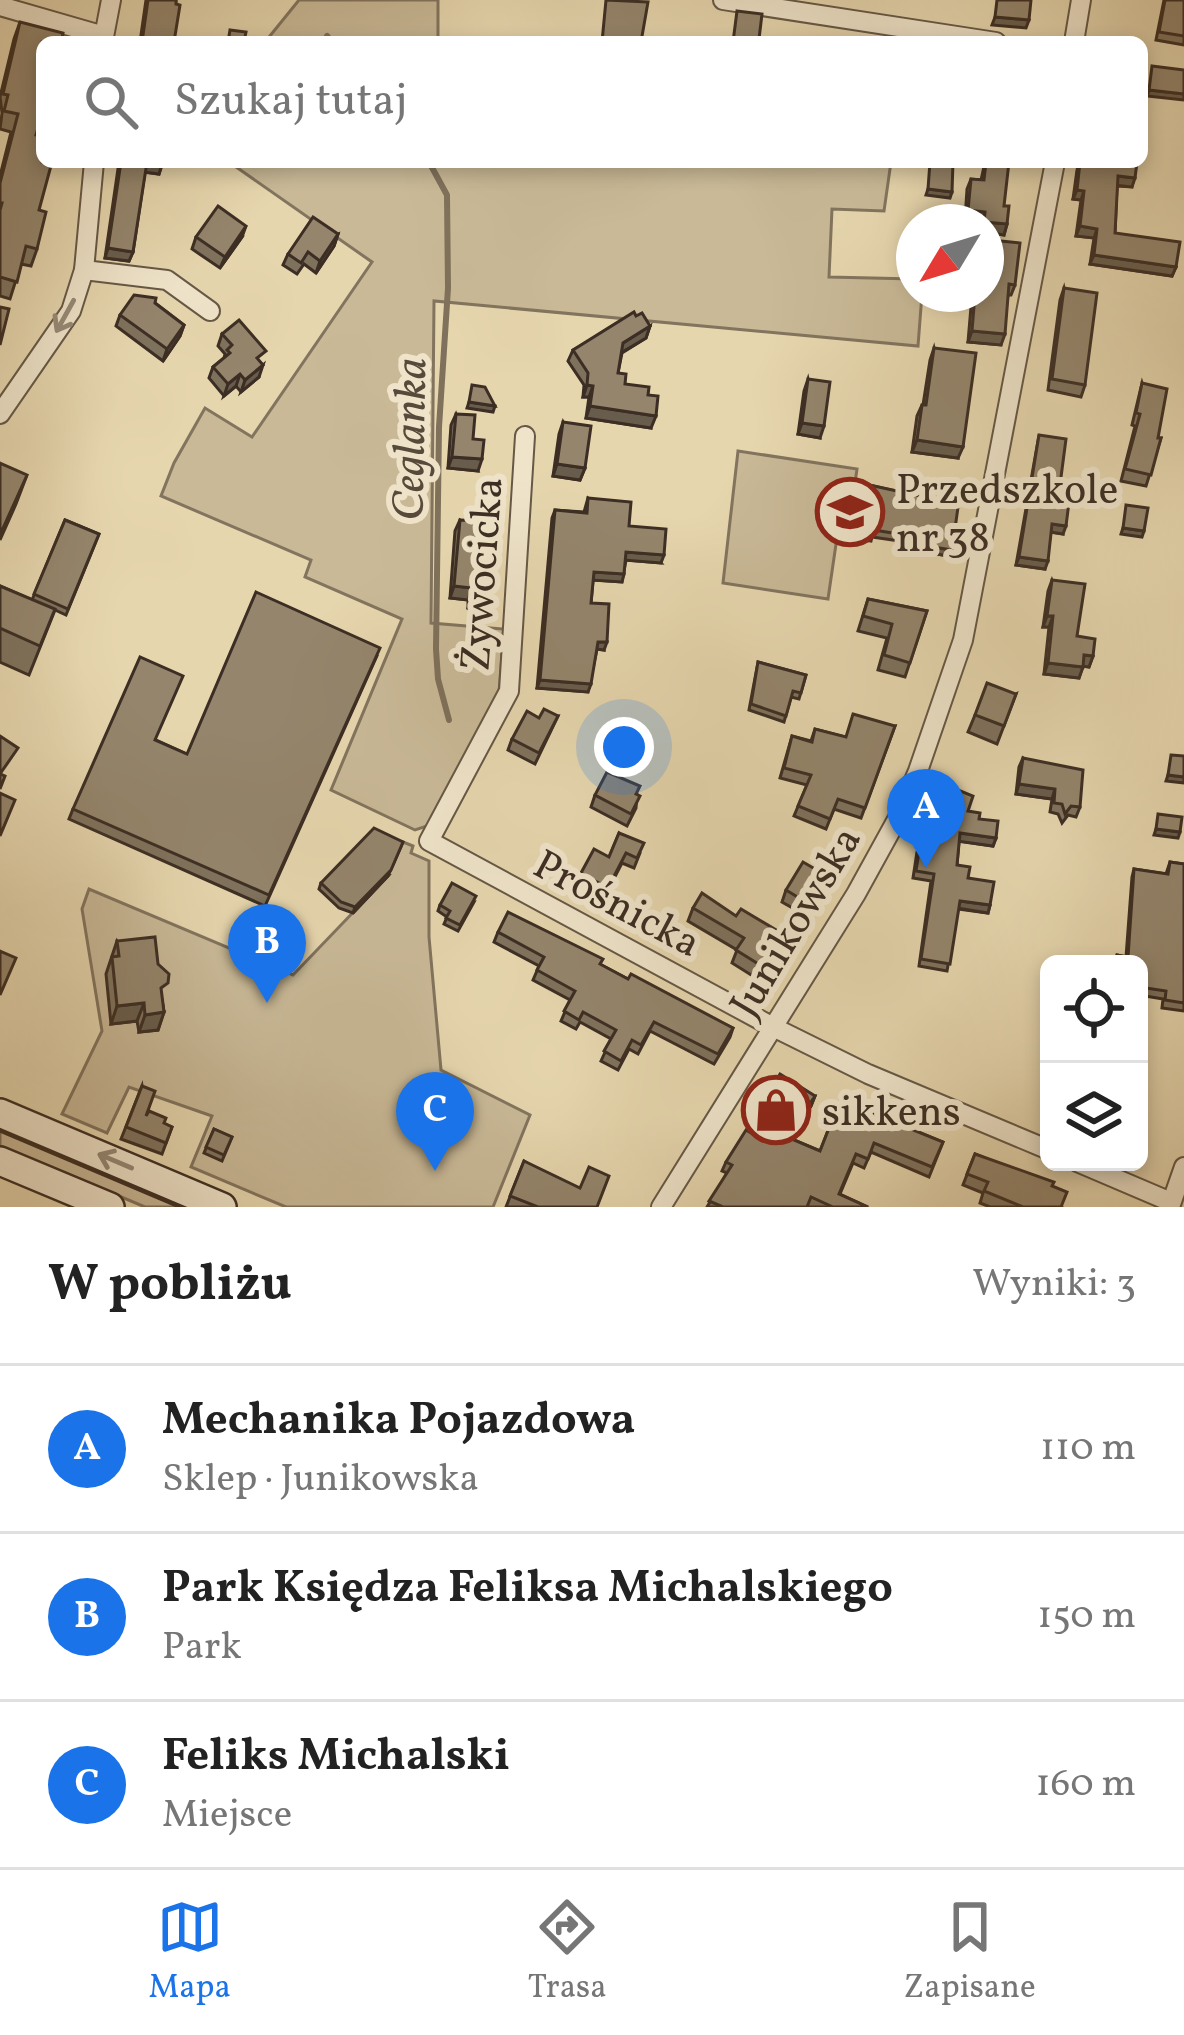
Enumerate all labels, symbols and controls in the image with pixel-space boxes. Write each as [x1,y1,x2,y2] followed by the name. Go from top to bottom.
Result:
[36,36,1148,168] search box
[78,69,144,135] icon: search
[174,71,408,134] text: Szukaj tutaj
[896,204,1004,312] north arrow
[53,298,76,333] one-way arrow
[380,357,445,521] water label: Ceglanka
[896,463,1118,570] place label: Przedszkole nr 38
[448,475,521,673] street label: Żywocicka
[815,477,885,547] school or university icon: Przedszkole nr 38
[594,717,654,777] your location
[887,769,965,868] pin: A
[718,817,878,1030] street label: Junikowska
[522,837,710,975] street label: Prośnicka
[228,904,306,1003] pin: B
[1040,955,1148,1171] map controls
[1040,955,1148,1063] button: locate
[1040,1063,1148,1171] button: layers
[396,1072,474,1171] pin: C
[741,1075,811,1145] shop icon: sikkens
[822,1085,961,1144] place label: sikkens
[97,1149,134,1170] one-way arrow
[48,1250,292,1321] text: W pobliżu
[972,1258,1136,1312] text: Wyniki: 3
[162,1390,635,1453] text: Mechanika Pojazdowa
[73,1422,101,1476] text: A
[1040,1422,1136,1476] text: 110 m
[162,1453,479,1507] text: Sklep · Junikowska
[162,1558,893,1621] text: Park Księdza Feliksa Michalskiego
[74,1590,100,1644] text: B
[1037,1590,1136,1644] text: 150 m
[162,1621,242,1675] text: Park
[162,1726,510,1789] text: Feliks Michalski
[74,1758,100,1812] text: C
[1035,1758,1136,1812] text: 160 m
[162,1789,292,1843] text: Miejsce
[148,1894,231,2012] tab: Mapa
[528,1894,607,2012] tab: Trasa
[904,1894,1036,2012] tab: Zapisane

